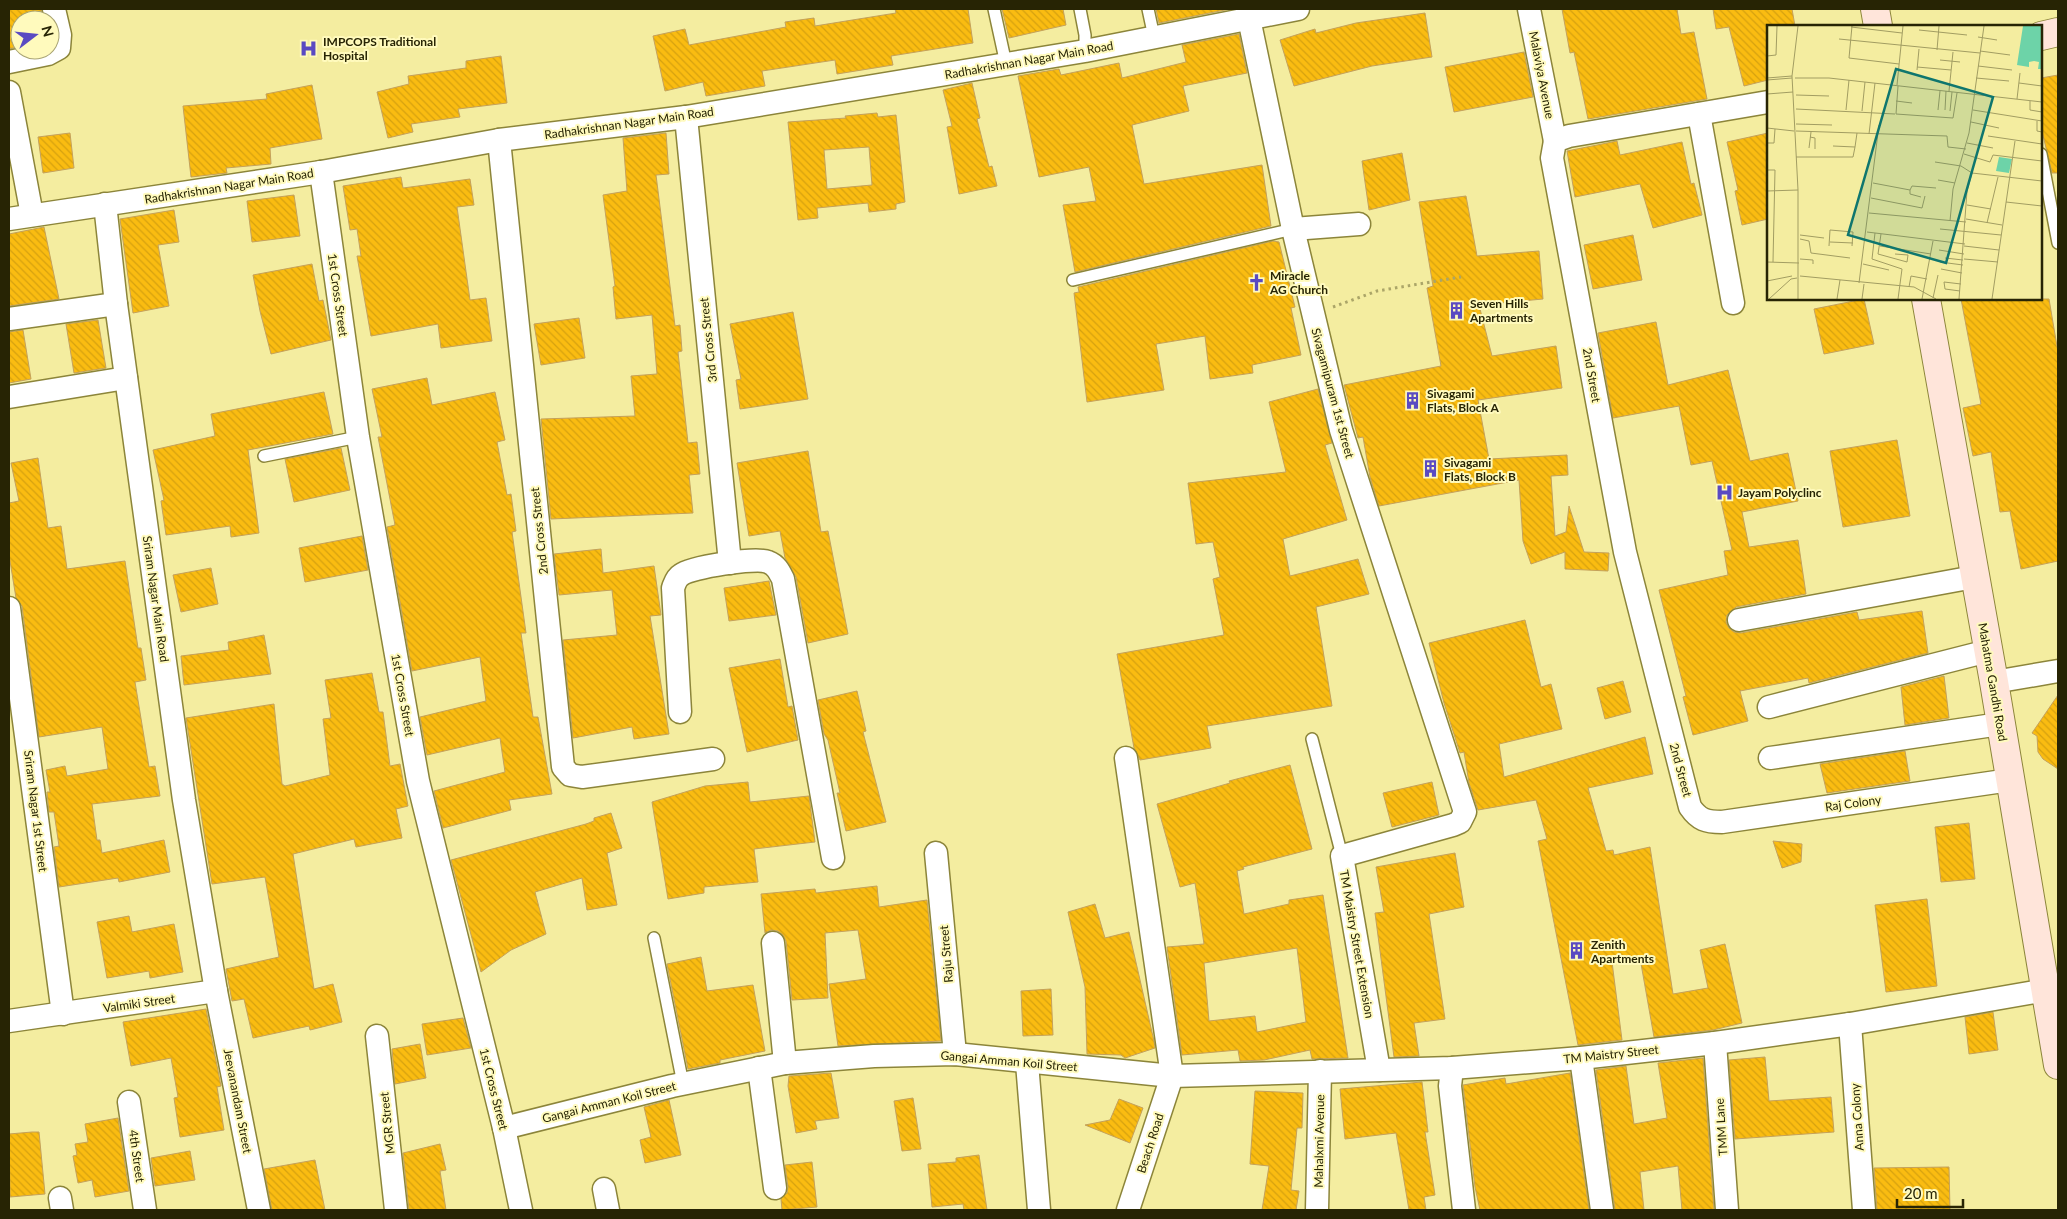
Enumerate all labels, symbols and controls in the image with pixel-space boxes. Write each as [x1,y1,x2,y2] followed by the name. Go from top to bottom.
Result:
[10,10,60,60] north arrow
[38,24,58,39] text: N
[1767,25,2042,300] inset map
[1526,30,1558,120] street label: Malaviya Avenue
[323,34,436,63] place label: IMPCOPS Traditional Hospital
[299,38,319,58] hospital icon: IMPCOPS Traditional Hospital
[944,38,1114,82] street label: Radhakrishnan Nagar Main Road
[543,104,715,142] street label: Radhakrishnan Nagar Main Road
[143,165,315,207] street label: Radhakrishnan Nagar Main Road
[325,253,351,338] street label: 1st Cross Street
[1269,268,1328,297] place label: Miracle AG Church
[1246,272,1266,292] church icon: Miracle AG Church
[696,296,720,383] street label: 3rd Cross Street
[1469,296,1533,325] place label: Seven Hills Apartments
[1446,300,1466,320] building icon: Seven Hills Apartments
[1308,326,1358,460] street label: Sivagamipuram 1st Street
[1580,347,1604,404] street label: 2nd Street
[1427,386,1500,415] place label: Sivagami Flats, Block A
[1403,390,1423,410] building icon: Sivagami Flats, Block A
[1444,455,1516,484] place label: Sivagami Flats, Block B
[1420,459,1440,479] building icon: Sivagami Flats, Block B
[1714,482,1734,502] hospital icon: Jayam Polyclinc
[1738,485,1822,500] place label: Jayam Polyclinc
[527,486,551,575] street label: 2nd Cross Street
[140,535,172,663] street label: Sriram Nagar Main Road
[1975,622,2011,742] street label: Mahatma Gandhi Road
[388,653,418,738] street label: 1st Cross Street
[1667,741,1696,799] street label: 2nd Street
[21,749,51,873] street label: Sriram Nagar 1st Street
[1824,792,1883,814] street label: Raj Colony
[1337,869,1377,1019] street label: TM Maistry Street Extension
[936,924,956,983] street label: Raju Street
[1590,937,1654,966] place label: Zenith Apartments
[1567,941,1587,961] building icon: Zenith Apartments
[102,990,177,1015] street label: Valmiki Street
[1563,1041,1660,1066] street label: TM Maistry Street
[477,1047,512,1132] street label: 1st Cross Street
[221,1048,256,1155] street label: Jeevanandam Street
[940,1048,1079,1075] street label: Gangai Amman Koil Street
[541,1078,678,1126] street label: Gangai Amman Koil Street
[1847,1082,1867,1151] street label: Anna Colony
[376,1091,398,1155] street label: MGR Street
[1311,1094,1327,1188] street label: Mahalxmi Avenue
[1712,1098,1730,1156] street label: TMM Lane
[1133,1111,1167,1175] street label: Beach Road
[126,1129,148,1184] street label: 4th Street
[1897,1176,1963,1208] scale bar
[1904,1184,1938,1202] text: 20 m

